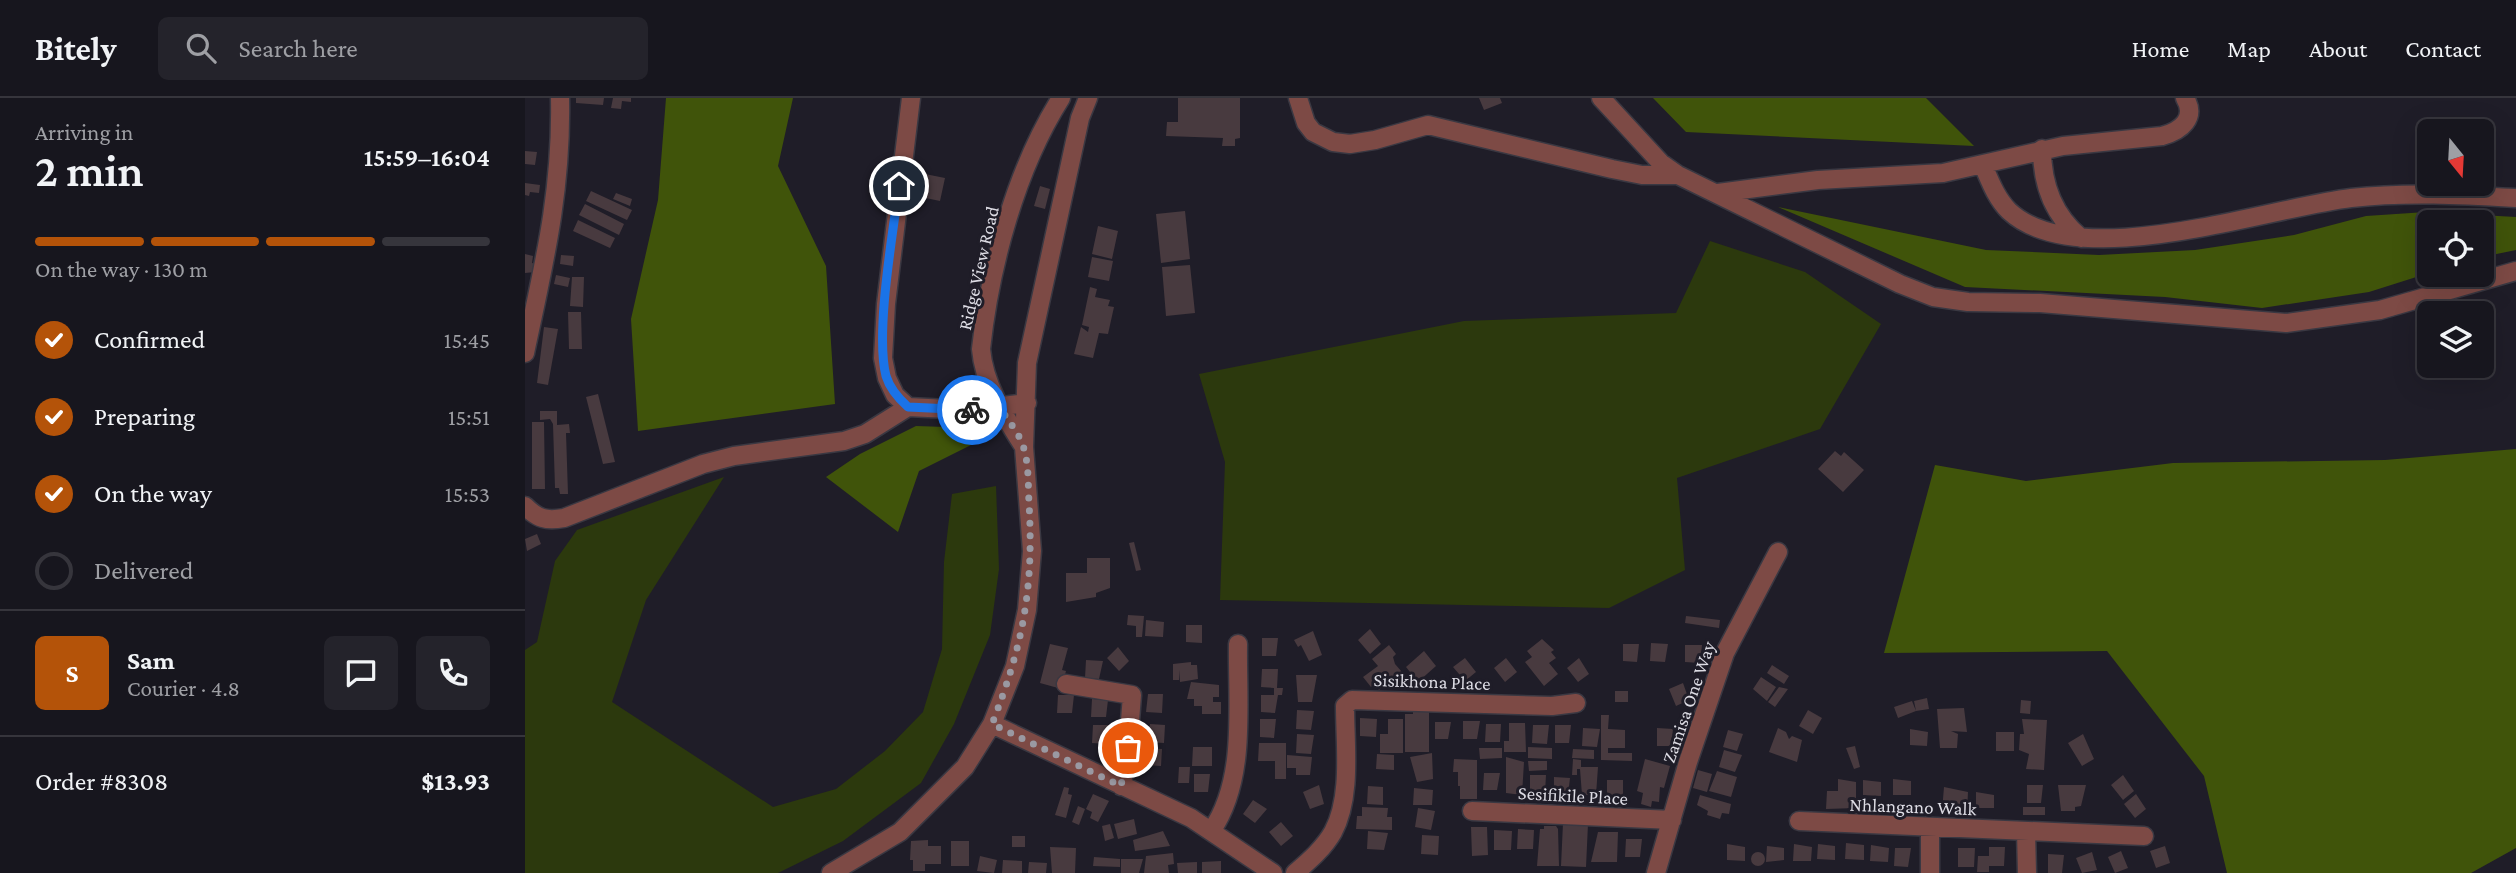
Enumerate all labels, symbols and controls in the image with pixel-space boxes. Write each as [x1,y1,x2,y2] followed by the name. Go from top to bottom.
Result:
[158,17,648,80] search box
[182,29,220,67] icon: search
[35,30,116,67] text: Bitely
[238,34,358,63] text: Search here
[2132,35,2189,62] text: Home
[2227,35,2271,62] text: Map
[2309,35,2367,62] text: About
[2405,35,2481,62] text: Contact
[35,119,133,145] text: Arriving in
[2417,119,2494,196] north arrow
[2417,119,2494,378] map controls
[364,143,490,172] text: 15:59–16:04
[35,145,143,196] text: 2 min
[869,156,929,216] pin
[880,167,918,205] icon: home
[954,204,1003,332] street label: Ridge View Road
[2417,210,2494,287] button: locate
[35,256,208,282] text: On the way · 130 m
[2417,301,2494,378] button: layers
[35,321,73,359] icon: check
[94,325,205,354] text: Confirmed
[444,327,490,353] text: 15:45
[937,375,1007,445] courier
[953,391,991,429] icon: bike
[35,398,73,436] icon: check
[94,402,195,431] text: Preparing
[448,404,490,430] text: 15:51
[35,475,73,513] icon: check
[94,479,212,508] text: On the way
[445,481,490,507] text: 15:53
[94,556,193,585] text: Delivered
[324,636,398,710] button: chat
[416,636,490,710] button: phone
[1658,638,1719,766] street label: Zamisa One Way
[127,646,175,675] text: Sam
[66,659,79,688] text: S
[1373,669,1491,694] street label: Sisikhona Place
[127,675,240,701] text: Courier · 4.8
[1098,718,1158,778] pin
[1109,729,1147,767] icon: bag
[35,767,168,796] text: Order #8308
[421,767,490,796] text: $13.93
[1517,782,1629,809] street label: Sesifikile Place
[1849,794,1978,819] street label: Nhlangano Walk

